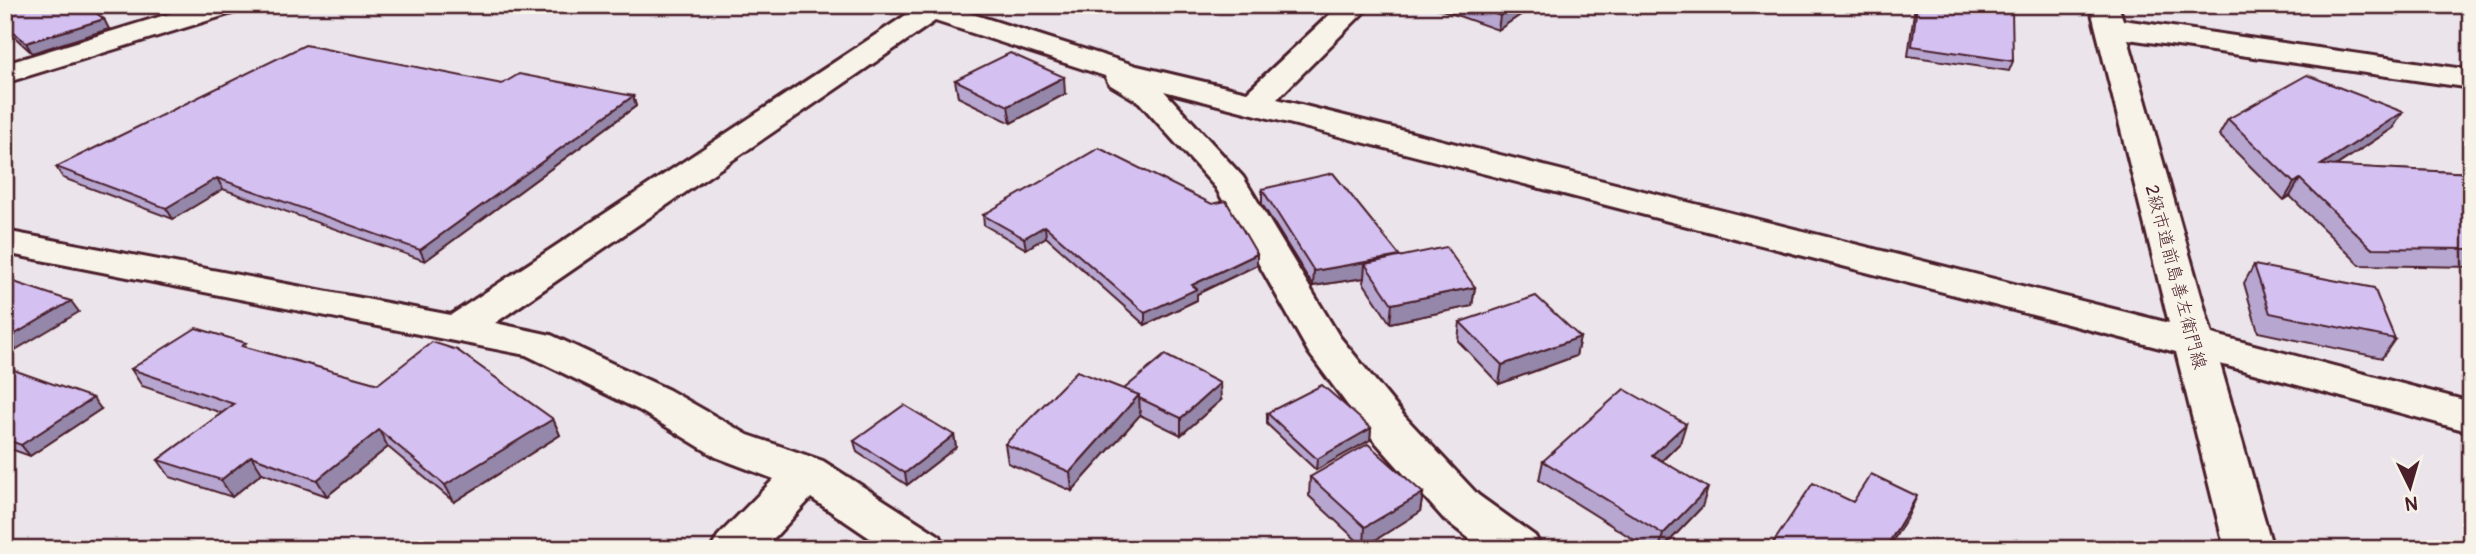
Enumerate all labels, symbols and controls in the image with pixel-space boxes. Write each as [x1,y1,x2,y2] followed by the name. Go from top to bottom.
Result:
[2140,182,2211,372] street label: 2級市道前島善左衛門線
[2374,452,2444,522] north arrow
[2404,490,2419,515] text: N

